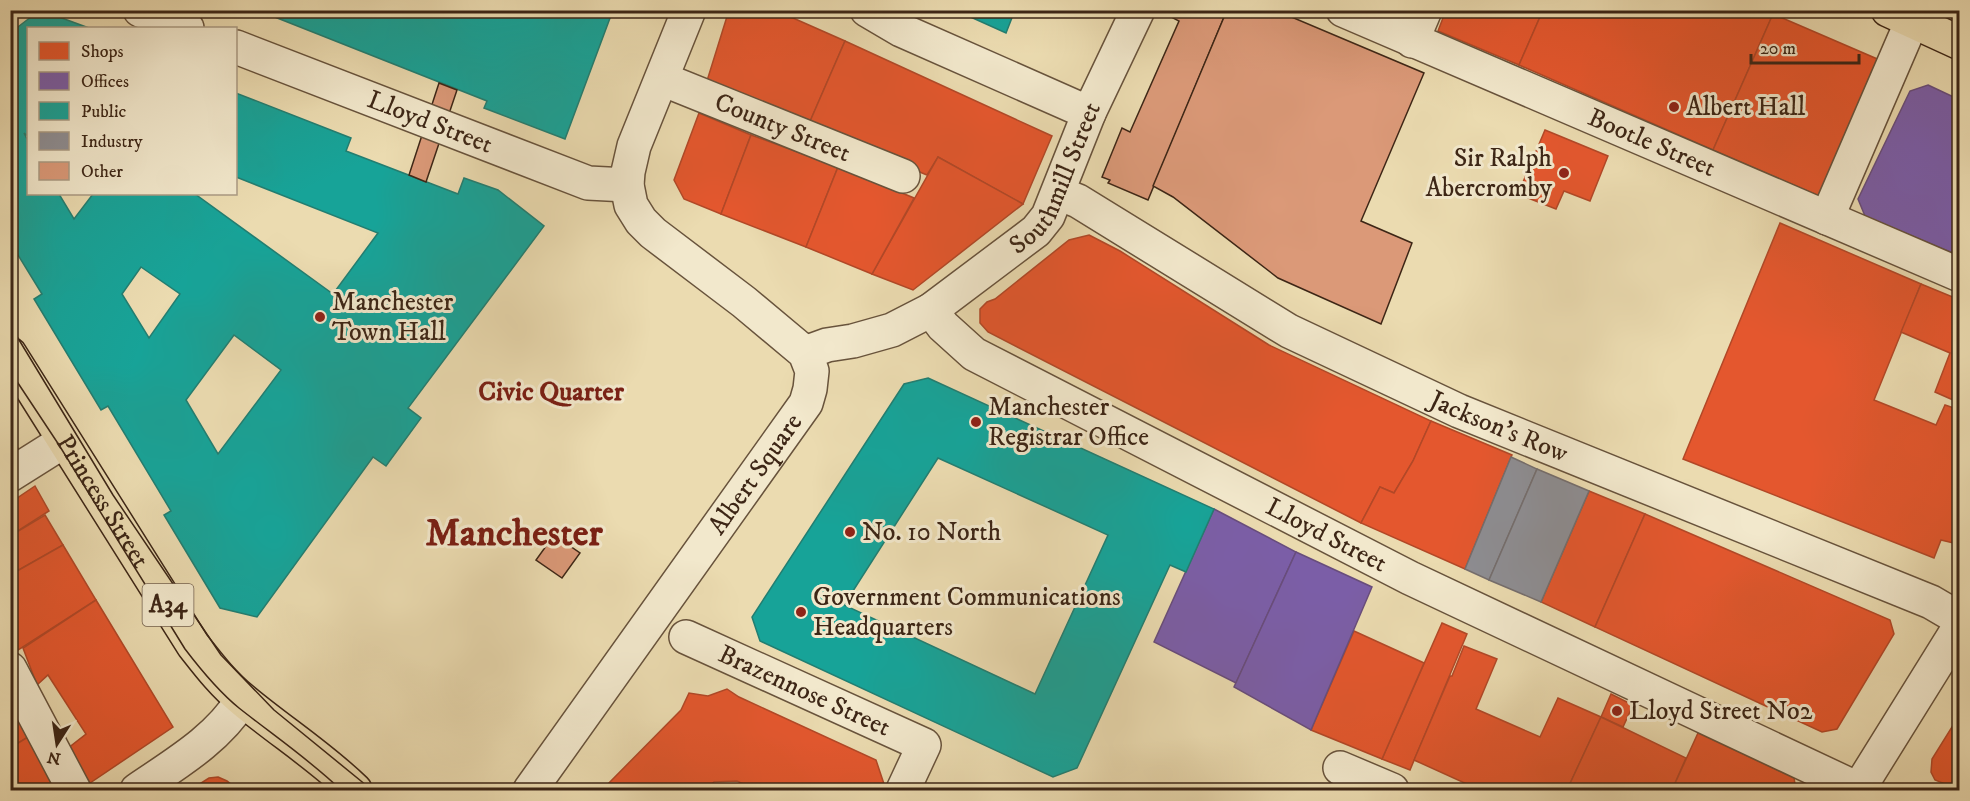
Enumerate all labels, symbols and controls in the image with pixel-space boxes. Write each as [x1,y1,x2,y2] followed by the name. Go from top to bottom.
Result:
[27,27,237,195] legend
[1751,27,1859,65] scale bar
[1760,38,1796,60] text: 20 m
[81,41,124,63] text: Shops
[81,71,129,93] text: Offices
[363,83,497,161] street label: Lloyd Street
[710,85,855,170] street label: County Street
[1686,91,1806,124] place label: Albert Hall
[1003,97,1108,262] street label: Southmill Street
[1667,100,1681,114] marker: Albert Hall
[81,101,127,123] text: Public
[1583,101,1721,185] street label: Bootle Street
[81,131,143,153] text: Industry
[1425,142,1553,205] place label: Sir Ralph Abercromby
[81,161,123,183] text: Other
[1557,166,1571,180] marker: Sir Ralph Abercromby
[332,286,454,349] place label: Manchester Town Hall
[313,310,327,324] marker: Manchester Town Hall
[478,375,625,409] district label: Civic Quarter
[1422,382,1573,470] street label: Jackson's Row
[988,391,1149,454] place label: Manchester Registrar Office
[701,407,810,541] street label: Albert Square
[969,415,983,429] marker: Manchester Registrar Office
[48,428,157,574] street label: Princess Street
[1260,490,1393,580] street label: Lloyd Street
[425,510,603,558] district label: Manchester
[862,516,1002,549] place label: No. 10 North
[843,525,857,539] marker: No. 10 North
[813,581,1121,644] place label: Government Communications Headquarters
[142,584,194,626] road number: A34
[794,605,808,619] marker: Government Communications Headquarters
[713,637,896,744] street label: Brazennose Street
[1629,695,1813,728] place label: Lloyd Street No2
[1610,704,1624,718] marker: Lloyd Street No2
[27,714,87,774] north arrow
[46,747,63,769] text: N

